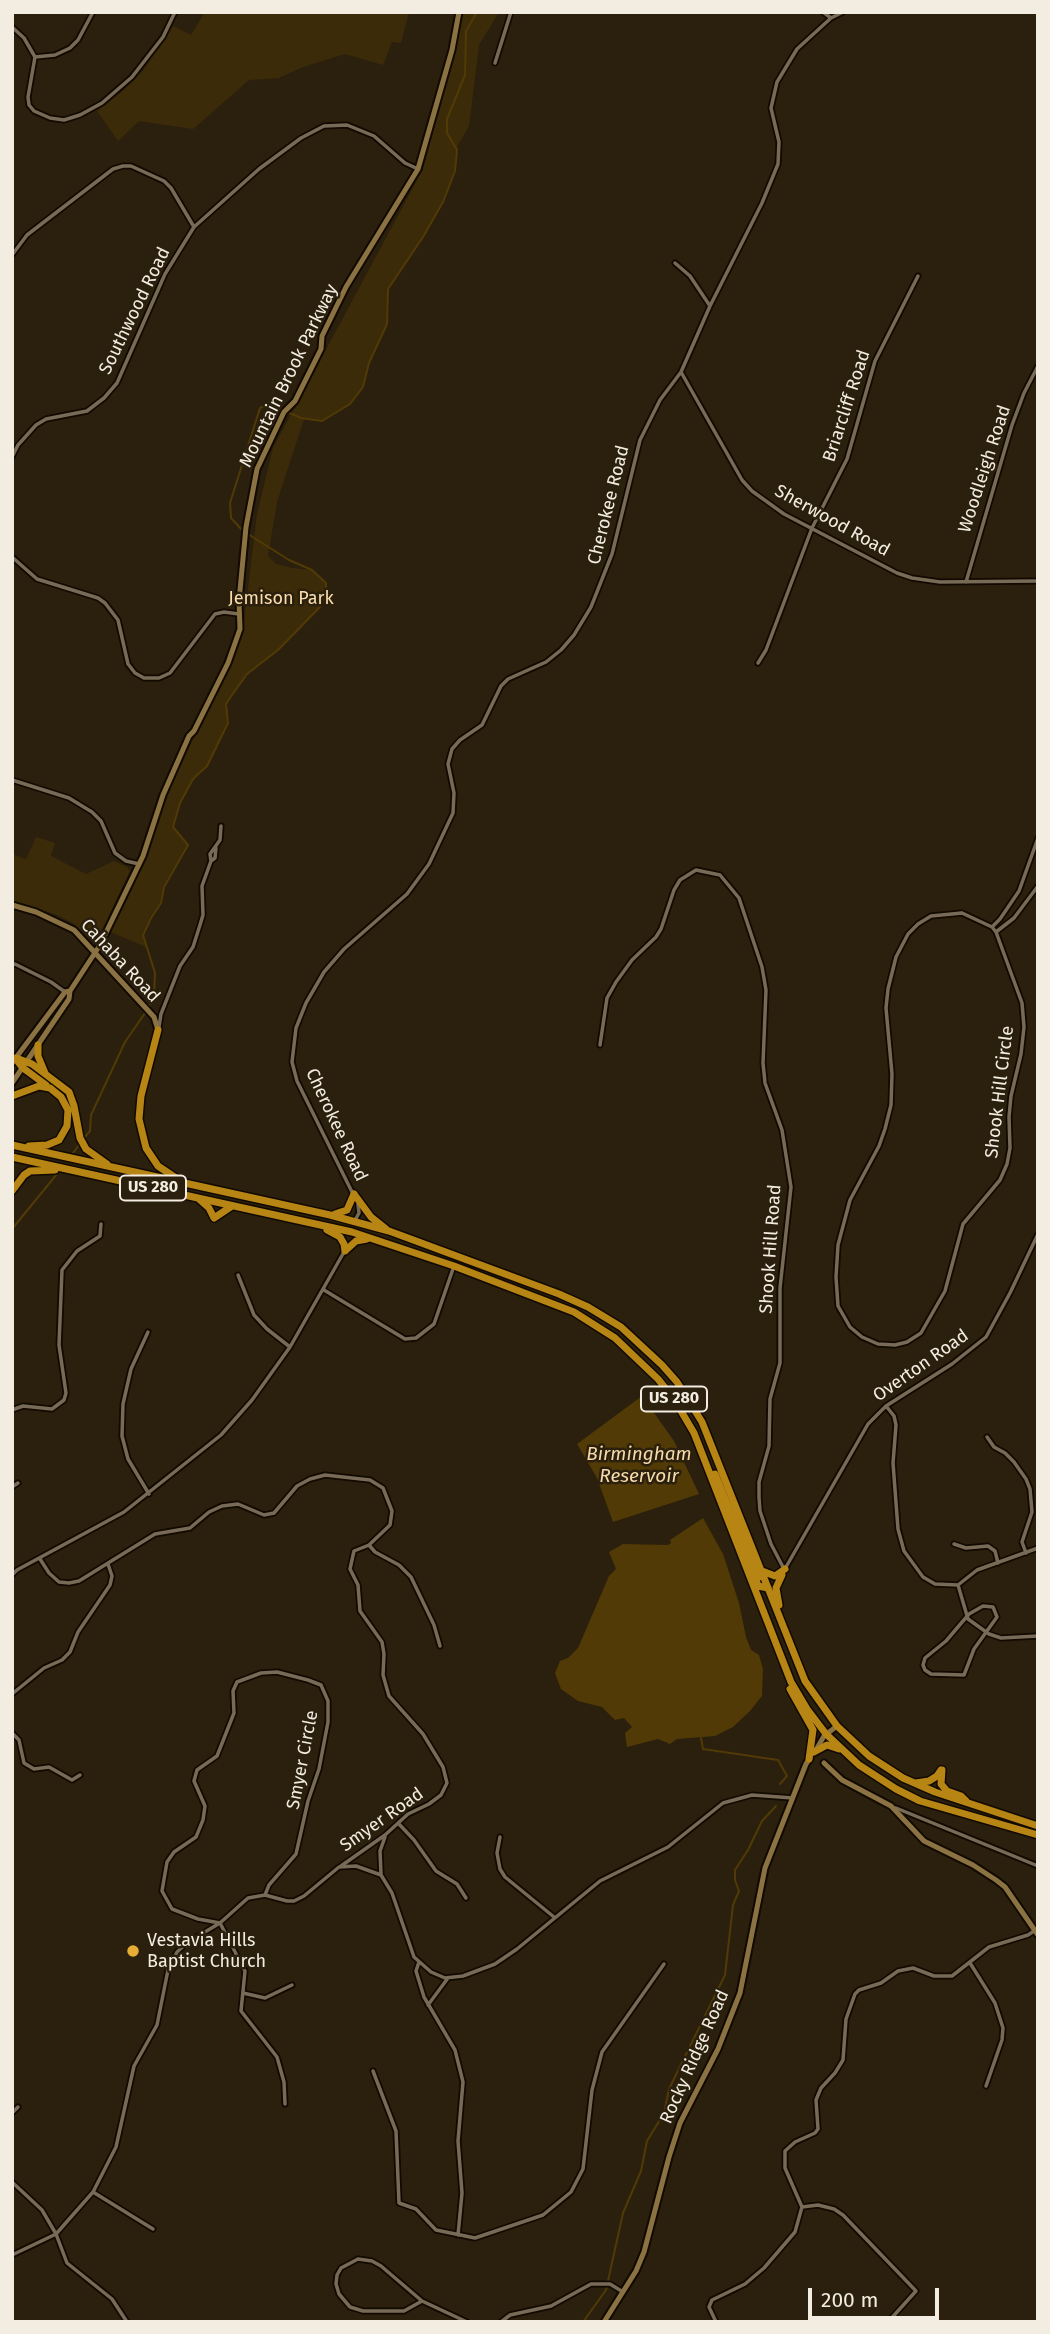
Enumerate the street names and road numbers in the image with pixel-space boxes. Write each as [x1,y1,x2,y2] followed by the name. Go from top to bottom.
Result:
[95,244,175,378] street label: Southwood Road
[235,281,343,471] street label: Mountain Brook Parkway
[819,347,875,465] street label: Briarcliff Road
[954,403,1016,535] street label: Woodleigh Road
[584,443,634,567] street label: Cherokee Road
[771,481,893,561] street label: Sherwood Road
[76,915,164,1007] street label: Cahaba Road
[981,1025,1019,1159] street label: Shook Hill Circle
[300,1065,372,1185] street label: Cherokee Road
[120,1176,186,1200] road number: US 280
[756,1184,786,1314] street label: Shook Hill Road
[869,1325,973,1407] street label: Overton Road
[641,1386,707,1412] road number: US 280
[283,1709,323,1811] street label: Smyer Circle
[336,1783,428,1857] street label: Smyer Road
[656,1987,734,2127] street label: Rocky Ridge Road

